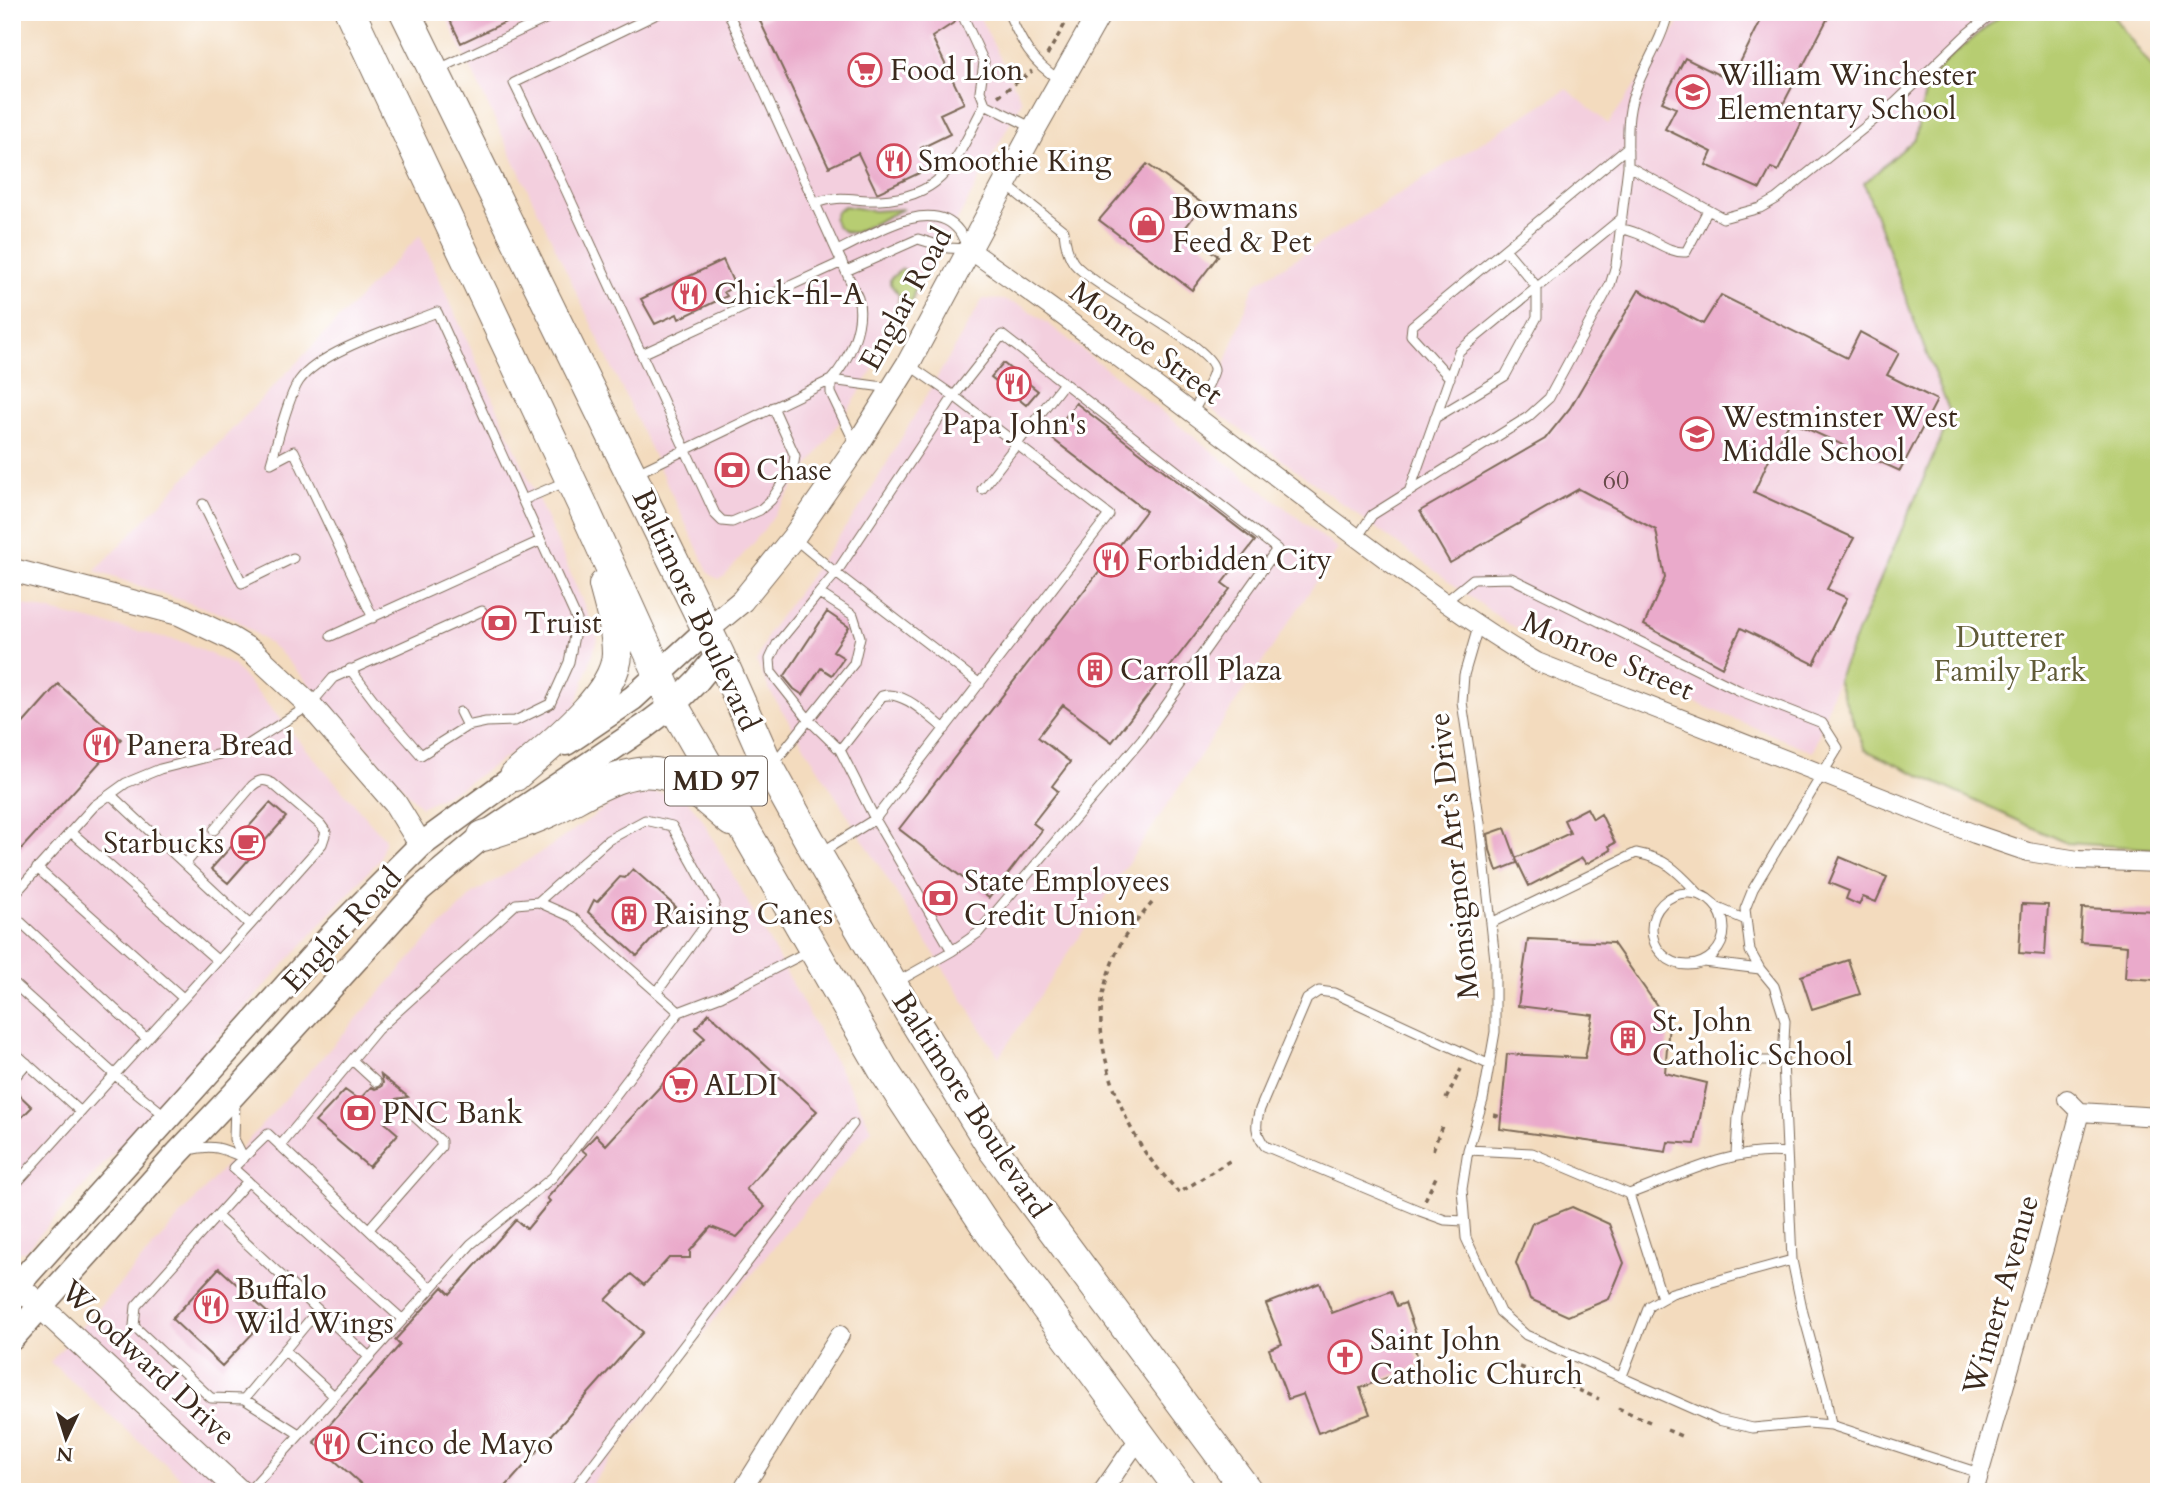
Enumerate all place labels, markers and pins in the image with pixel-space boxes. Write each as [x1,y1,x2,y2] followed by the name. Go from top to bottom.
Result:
[890,50,1023,91] place label: Food Lion
[846,51,884,89] supermarket icon: Food Lion
[1717,55,1976,130] place label: William Winchester Elementary School
[1674,73,1712,111] school or university icon: William Winchester Elementary School
[918,141,1112,182] place label: Smoothie King
[875,142,913,180] restaurant icon: Smoothie King
[1172,188,1312,263] place label: Bowmans Feed & Pet
[1128,206,1166,244] shop icon: Bowmans Feed & Pet
[714,274,865,315] place label: Chick-fil-A
[670,275,708,313] restaurant icon: Chick-fil-A
[995,365,1033,403] restaurant icon: Papa John's
[1721,397,1958,472] place label: Westminster West Middle School
[942,404,1086,445] place label: Papa John's
[1678,415,1716,453] school or university icon: Westminster West Middle School
[756,450,832,491] place label: Chase
[713,451,751,489] bank icon: Chase
[1136,540,1332,581] place label: Forbidden City
[1092,541,1130,579] restaurant icon: Forbidden City
[524,603,602,644] place label: Truist
[480,604,518,642] bank icon: Truist
[1120,650,1282,691] place label: Carroll Plaza
[1076,651,1114,689] building icon: Carroll Plaza
[126,725,293,766] place label: Panera Bread
[82,726,120,764] restaurant icon: Panera Bread
[103,823,224,864] place label: Starbucks
[229,824,267,862] cafe icon: Starbucks
[964,861,1169,936] place label: State Employees Credit Union
[921,879,959,917] bank icon: State Employees Credit Union
[654,894,833,935] place label: Raising Canes
[610,895,648,933] building icon: Raising Canes
[1652,1001,1853,1076] place label: St. John Catholic School
[1609,1019,1647,1057] building icon: St. John Catholic School
[704,1065,778,1106] place label: ALDI
[661,1066,699,1104] supermarket icon: ALDI
[382,1093,523,1134] place label: PNC Bank
[339,1094,377,1132] bank icon: PNC Bank
[234,1269,394,1344] place label: Buffalo Wild Wings
[192,1287,230,1325] restaurant icon: Buffalo Wild Wings
[1370,1320,1583,1395] place label: Saint John Catholic Church
[1326,1338,1364,1376] church icon: Saint John Catholic Church
[356,1424,553,1465] place label: Cinco de Mayo
[313,1425,351,1463] restaurant icon: Cinco de Mayo

